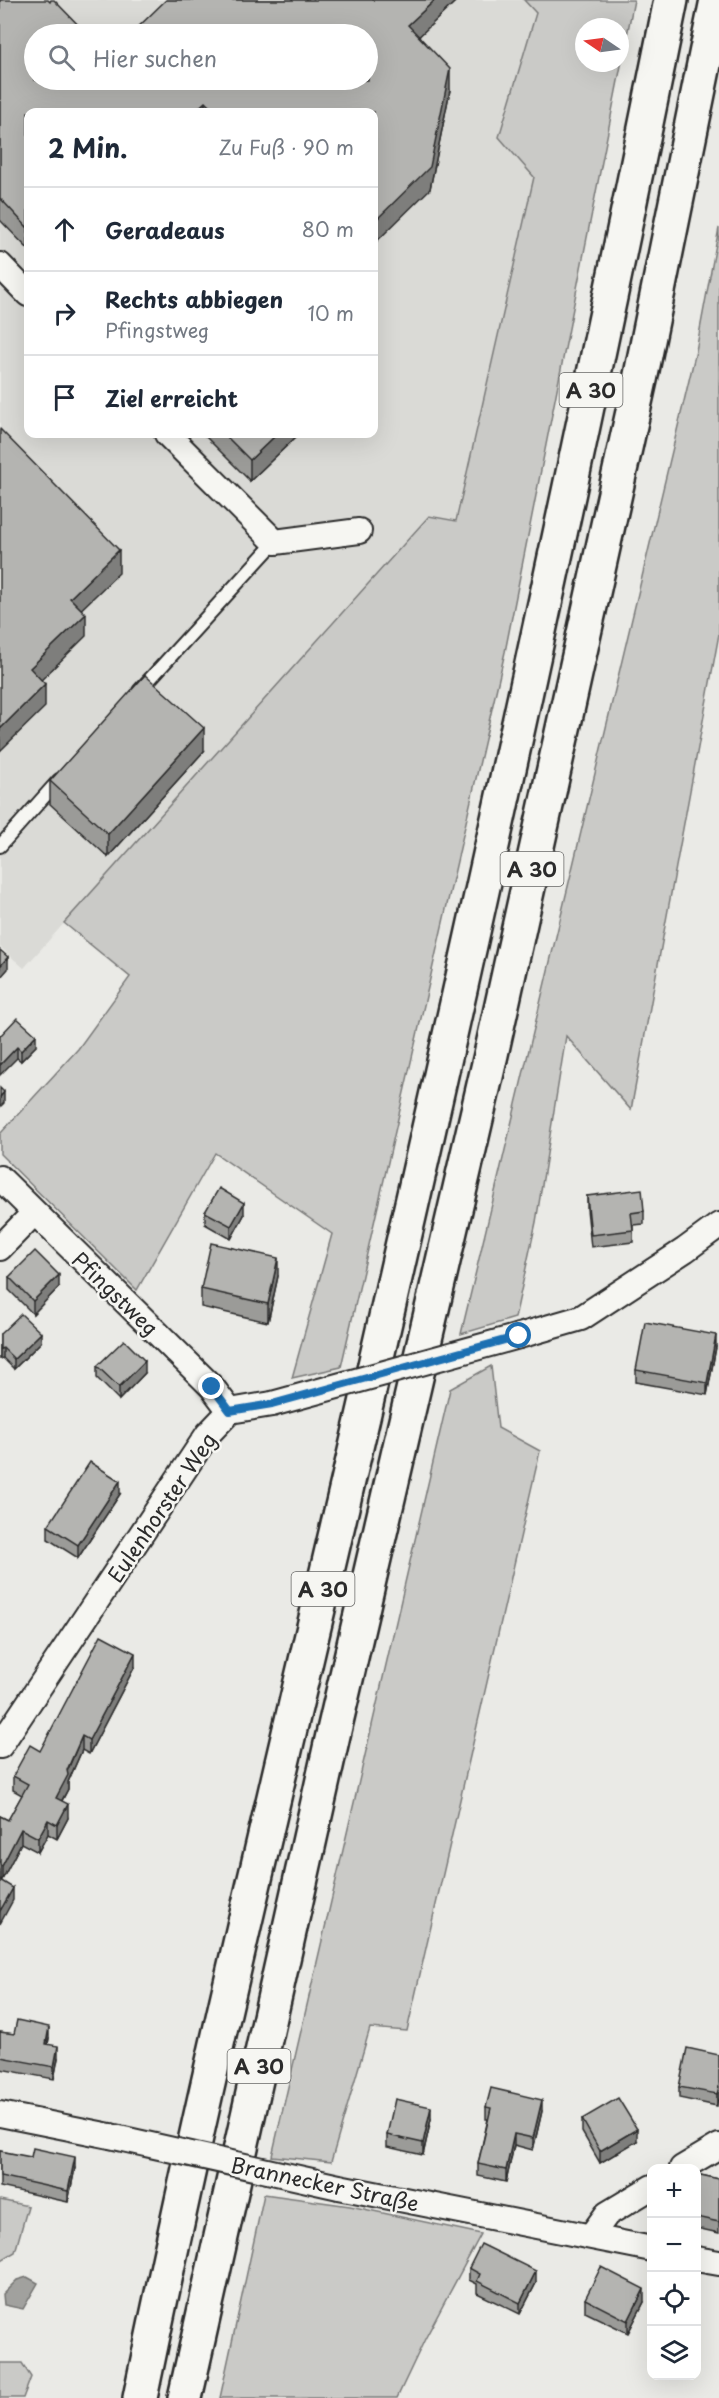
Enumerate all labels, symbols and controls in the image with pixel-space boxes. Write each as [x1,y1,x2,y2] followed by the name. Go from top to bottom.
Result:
[575,18,629,72] north arrow
[24,24,378,90] search box
[45,41,78,74] icon: search
[93,41,217,74] text: Hier suchen
[48,128,127,167] text: 2 Min.
[218,132,354,162] text: Zu Fuß · 90 m
[48,213,81,246] icon: ahead
[105,213,225,246] text: Geradeaus
[302,214,354,244] text: 80 m
[105,282,283,315] text: Rechts abbiegen
[48,297,81,330] icon: right
[307,298,354,328] text: 10 m
[105,315,209,345] text: Pfingstweg
[560,373,622,407] road number: A 30
[48,381,81,414] icon: arrive
[105,381,238,414] text: Ziel erreicht
[500,852,564,886] road number: A 30
[65,1243,167,1343] street label: Pfingstweg
[505,1322,531,1348] route start
[198,1373,224,1399] route end
[99,1425,223,1589] street label: Eulenhorster Weg
[292,1572,354,1606] road number: A 30
[228,2049,290,2083] road number: A 30
[228,2147,422,2219] street label: Brannecker Straße
[647,2164,701,2380] map controls
[647,2164,701,2218] button: +
[647,2218,701,2272] button: −
[647,2272,701,2326] button: locate
[647,2326,701,2380] button: layers

